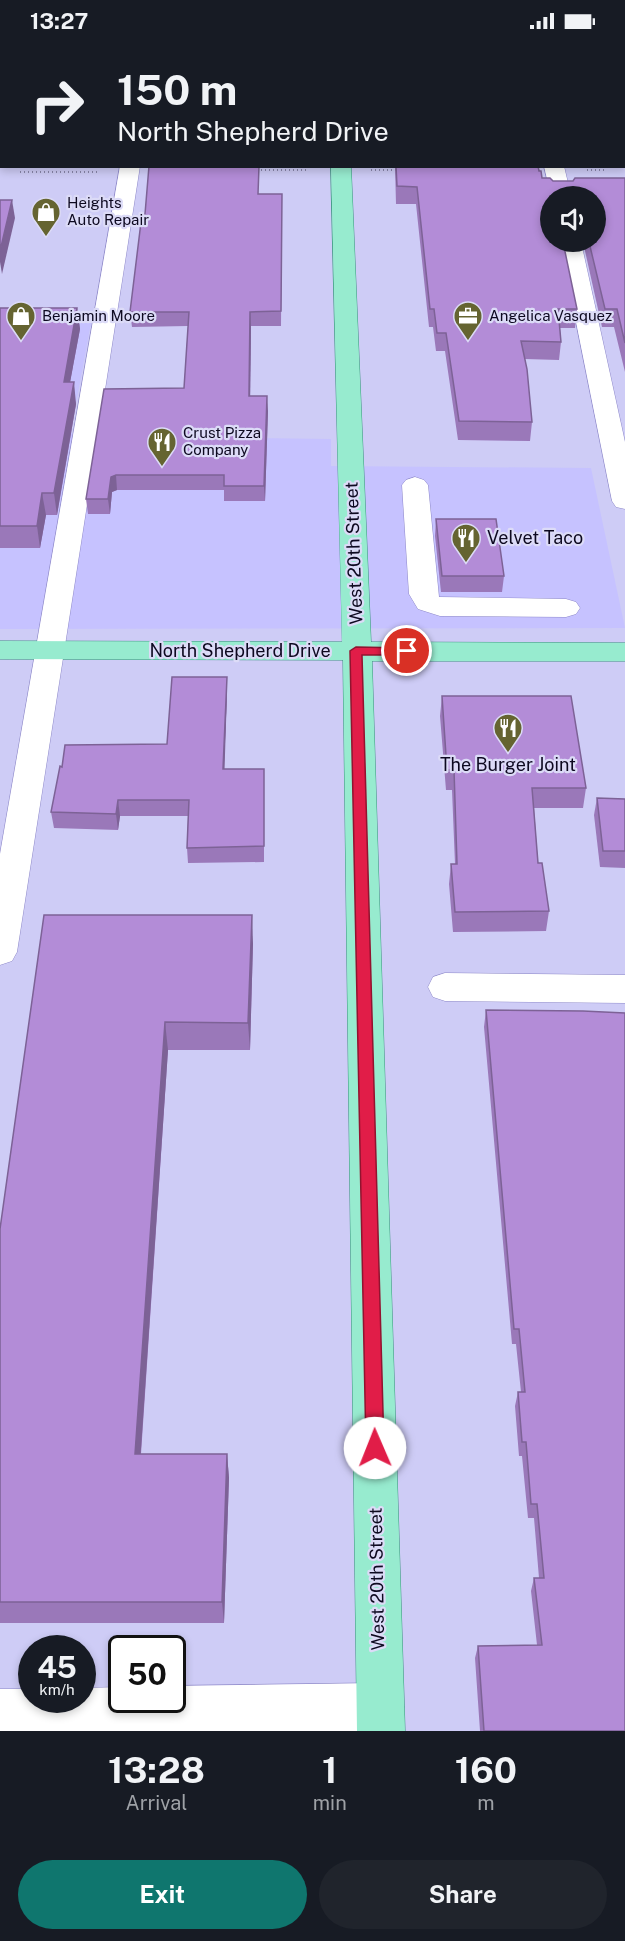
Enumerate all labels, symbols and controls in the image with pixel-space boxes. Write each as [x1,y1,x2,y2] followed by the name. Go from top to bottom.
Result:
[30,8,88,34] text: 13:27
[117,65,237,114] text: 150 m
[18,66,96,144] icon: right
[117,115,389,147] text: North Shepherd Drive
[540,186,606,252] map controls
[540,186,606,252] button: sound
[67,194,149,228] place label: Heights Auto Repair
[30,196,62,238] shop icon: Heights Auto Repair
[5,300,37,342] shop icon: Benjamin Moore
[452,300,484,342] office icon: Angelica Vasquez
[42,307,155,324] place label: Benjamin Moore
[489,307,612,324] place label: Angelica Vasquez
[183,424,261,458] place label: Crust Pizza Company
[146,426,178,468] restaurant icon: Crust Pizza Company
[341,481,366,625] street label: West 20th Street
[450,522,482,564] restaurant icon: Velvet Taco
[487,527,583,548] place label: Velvet Taco
[381,625,432,676] pin
[390,634,423,667] icon: arrive
[149,640,331,661] street label: North Shepherd Drive
[492,712,524,754] restaurant icon: The Burger Joint
[440,754,576,775] place label: The Burger Joint
[343,1416,407,1480] position arrow
[365,1507,388,1651] street label: West 20th Street
[108,1635,186,1713] speed limit sign: 50
[37,1649,77,1685] text: 45
[39,1681,75,1698] text: km/h
[108,1749,205,1791] text: 13:28
[322,1749,337,1791] text: 1
[455,1749,517,1791] text: 160
[126,1791,187,1815] text: Arrival
[313,1791,347,1815] text: min
[477,1791,495,1815] text: m
[18,1860,307,1929] button: Exit
[319,1860,607,1929] button: Share

